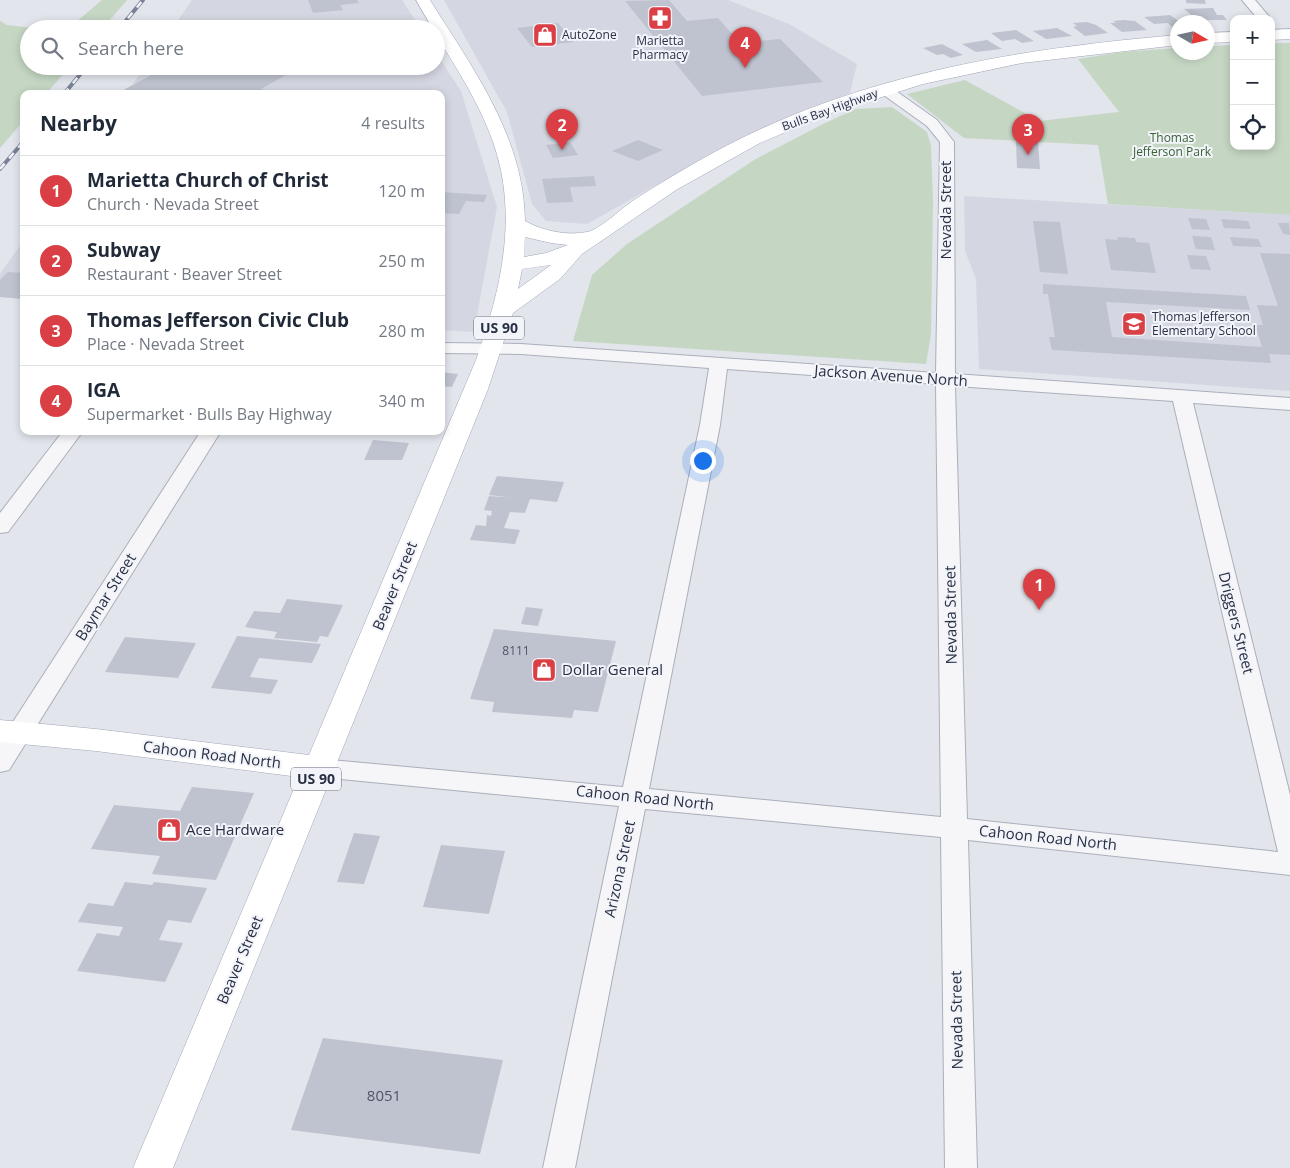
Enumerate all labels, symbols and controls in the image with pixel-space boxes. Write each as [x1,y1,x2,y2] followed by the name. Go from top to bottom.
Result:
[647,5,673,31] pharmacy icon: Marietta Pharmacy
[1170,15,1215,60] north arrow
[1230,15,1275,150] map controls
[1230,15,1275,60] button: +
[20,20,445,75] search box
[532,22,558,48] shop icon: AutoZone
[562,26,617,43] place label: AutoZone
[729,27,761,68] pin: 4
[632,32,689,63] place label: Marietta Pharmacy
[38,34,66,62] icon: search
[78,35,184,61] text: Search here
[1230,60,1275,105] button: −
[779,84,881,135] street label: Bulls Bay Highway
[1230,105,1275,150] button: locate
[40,109,117,137] text: Nearby
[546,109,578,150] pin: 2
[361,112,425,134] text: 4 results
[1012,114,1044,155] pin: 3
[1132,129,1212,160] park label: Thomas Jefferson Park
[935,161,955,259] street label: Nevada Street
[87,167,329,193] text: Marietta Church of Christ
[51,180,61,202] text: 1
[379,180,425,202] text: 120 m
[87,193,259,215] text: Church · Nevada Street
[87,237,161,263] text: Subway
[51,250,61,272] text: 2
[379,250,425,272] text: 250 m
[87,263,282,285] text: Restaurant · Beaver Street
[87,307,349,333] text: Thomas Jefferson Civic Club
[1152,308,1256,339] place label: Thomas Jefferson Elementary School
[1121,311,1147,337] school or university icon: Thomas Jefferson Elementary School
[474,316,524,339] road number: US 90
[51,320,61,342] text: 3
[379,320,425,342] text: 280 m
[87,333,244,355] text: Place · Nevada Street
[812,360,968,390] street label: Jackson Avenue North
[87,377,120,403] text: IGA
[51,390,61,412] text: 4
[379,390,425,412] text: 340 m
[87,403,332,425] text: Supermarket · Bulls Bay Highway
[690,448,716,474] your location
[367,538,421,633] street label: Beaver Street
[70,549,140,644] street label: Baymar Street
[939,565,961,665] street label: Nevada Street
[1023,569,1055,610] pin: 1
[1215,570,1259,676] street label: Driggers Street
[502,642,530,659] house number: 8111
[531,657,557,683] shop icon: Dollar General
[562,659,663,679] place label: Dollar General
[142,736,282,772] street label: Cahoon Road North
[291,768,341,791] road number: US 90
[575,780,715,814] street label: Cahoon Road North
[156,817,182,843] shop icon: Ace Hardware
[599,818,639,919] street label: Arizona Street
[186,819,284,839] place label: Ace Hardware
[978,820,1118,854] street label: Cahoon Road North
[211,912,267,1007] street label: Beaver Street
[945,970,967,1070] street label: Nevada Street
[367,1085,401,1105] house number: 8051

